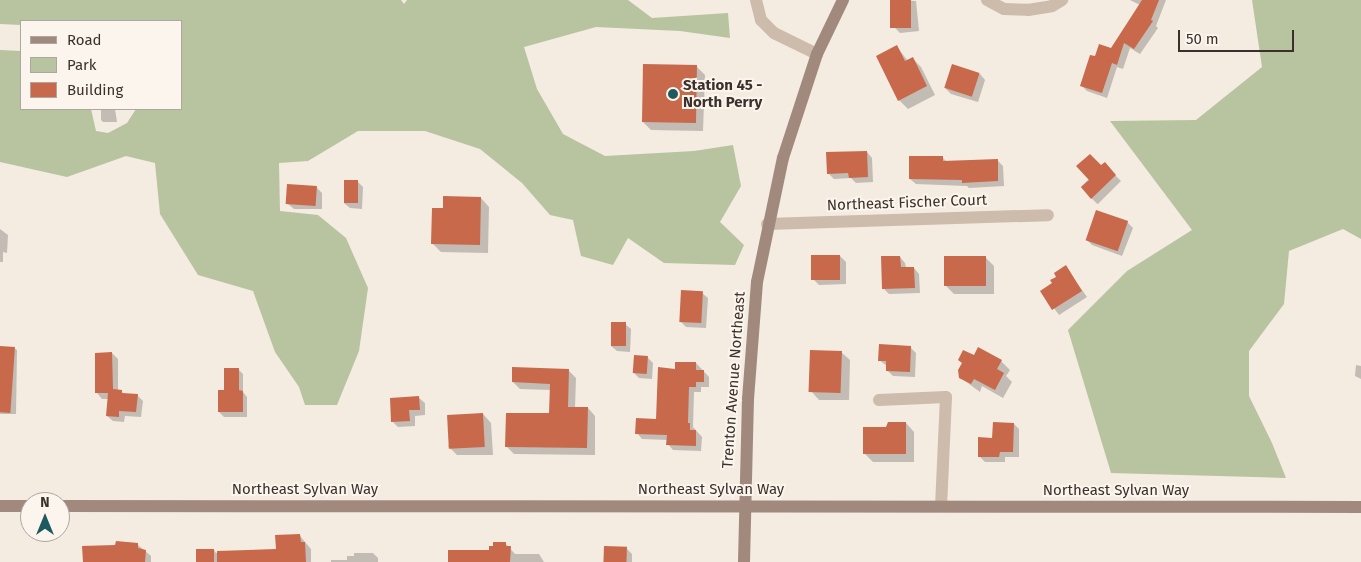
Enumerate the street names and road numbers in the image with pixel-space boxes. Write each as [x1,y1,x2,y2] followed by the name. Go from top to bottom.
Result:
[827,191,987,215] street label: Northeast Fischer Court
[719,291,749,469] street label: Trenton Avenue Northeast
[232,481,378,499] street label: Northeast Sylvan Way
[638,481,784,499] street label: Northeast Sylvan Way
[1043,482,1189,500] street label: Northeast Sylvan Way

